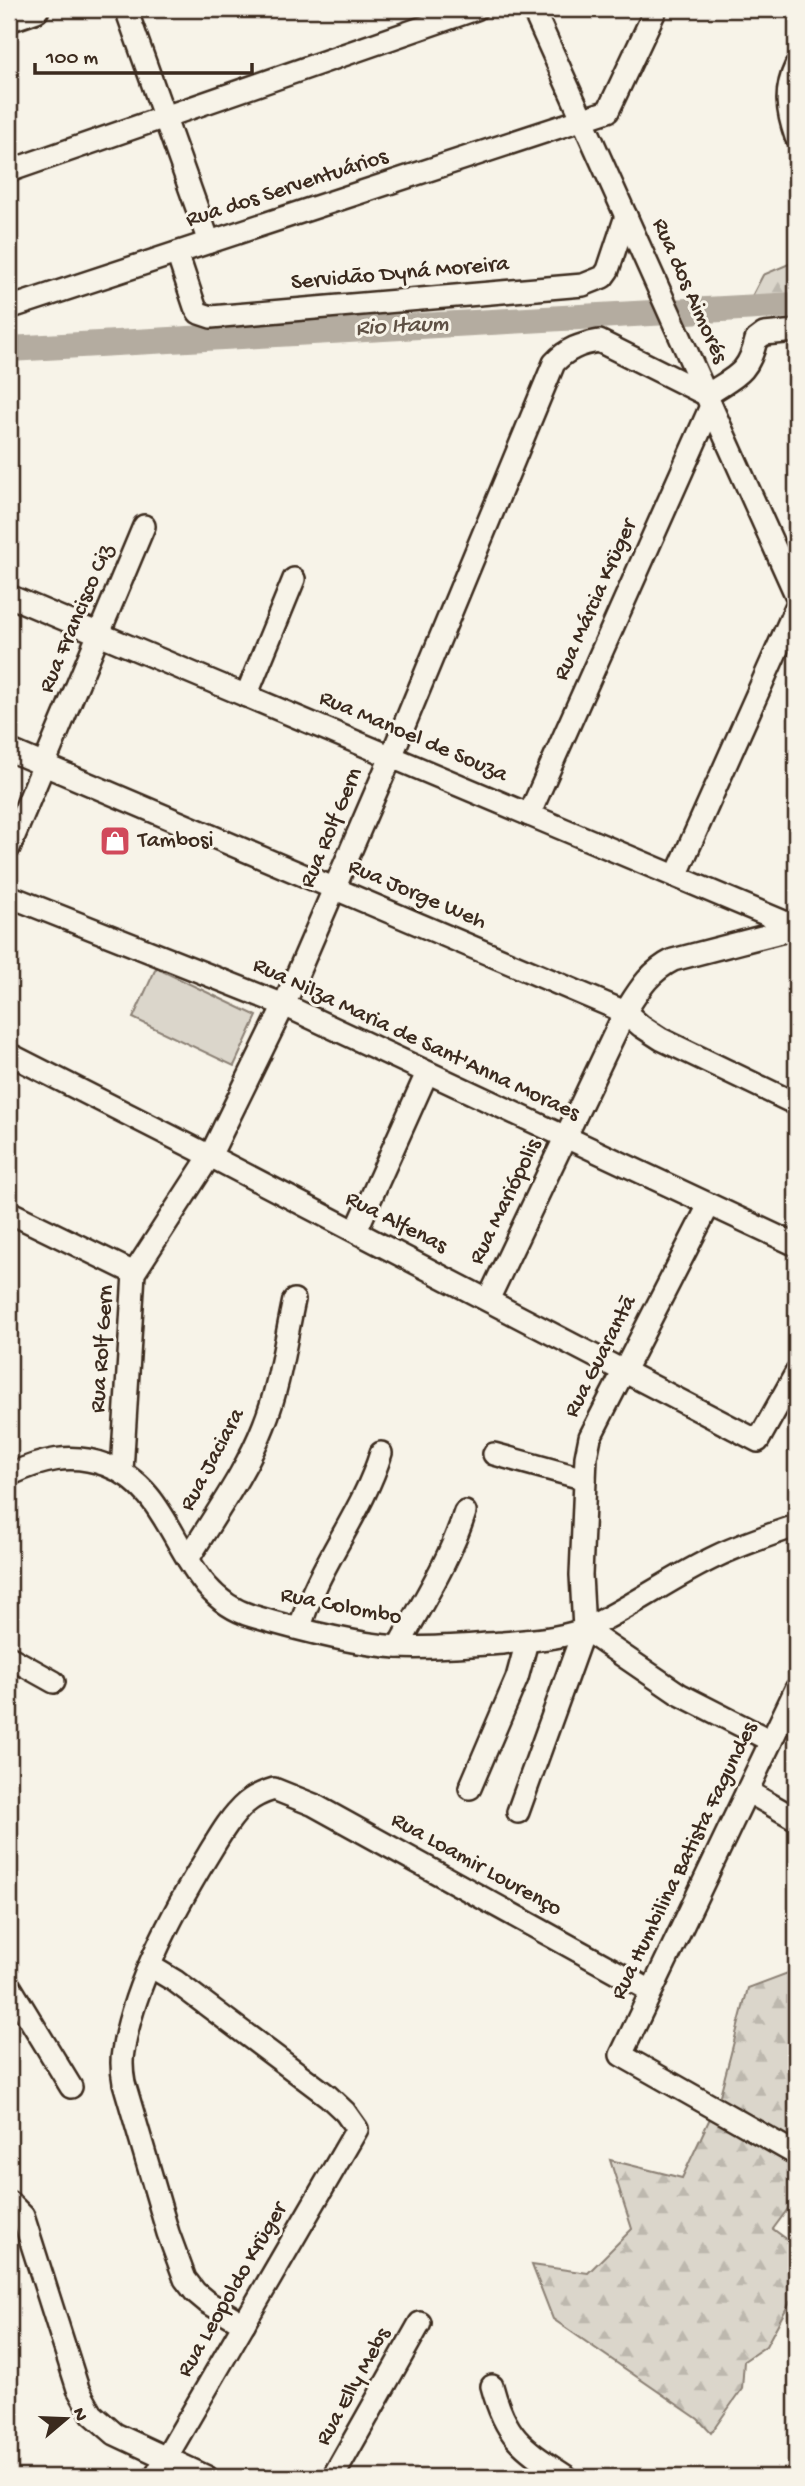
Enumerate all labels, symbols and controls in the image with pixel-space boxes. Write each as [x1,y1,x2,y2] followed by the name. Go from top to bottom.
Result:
[35,32,252,76] scale bar
[45,47,98,72] text: 100 m
[183,143,392,234] street label: Rua dos Serventuários
[645,214,733,368] street label: Rua dos Aimorés
[290,251,511,297] street label: Servidão Dyná Moreira
[355,310,449,344] water label: Rio Itaum
[548,514,644,685] street label: Rua Márcia Krüger
[34,540,121,697] street label: Rua Francisco Ciz
[315,685,512,789] street label: Rua Manoel de Souza
[295,764,369,892] street label: Rua Rolf Gern
[98,824,132,858] shop icon: Tambosi
[136,828,213,855] place label: Tambosi
[344,854,490,936] street label: Rua Jorge Weh
[248,952,584,1128] street label: Rua Nilza Maria de Sant'Anna Moraes
[464,1134,548,1269] street label: Rua Mariópolis
[341,1186,452,1260] street label: Rua Alfenas
[85,1284,121,1414] street label: Rua Rolf Gern
[559,1290,644,1422] street label: Rua Guarantã
[175,1403,252,1516] street label: Rua Jaciara
[278,1582,404,1632] street label: Rua Colombo
[606,1717,764,2004] street label: Rua Humbilina Batista Fagundes
[386,1807,566,1923] street label: Rua Loamir Lourenço
[172,2196,295,2382] street label: Rua Leopoldo Krüger
[311,2323,398,2451] street label: Rua Elly Mebs
[32,2384,102,2454] north arrow
[66,2405,92,2424] text: N

